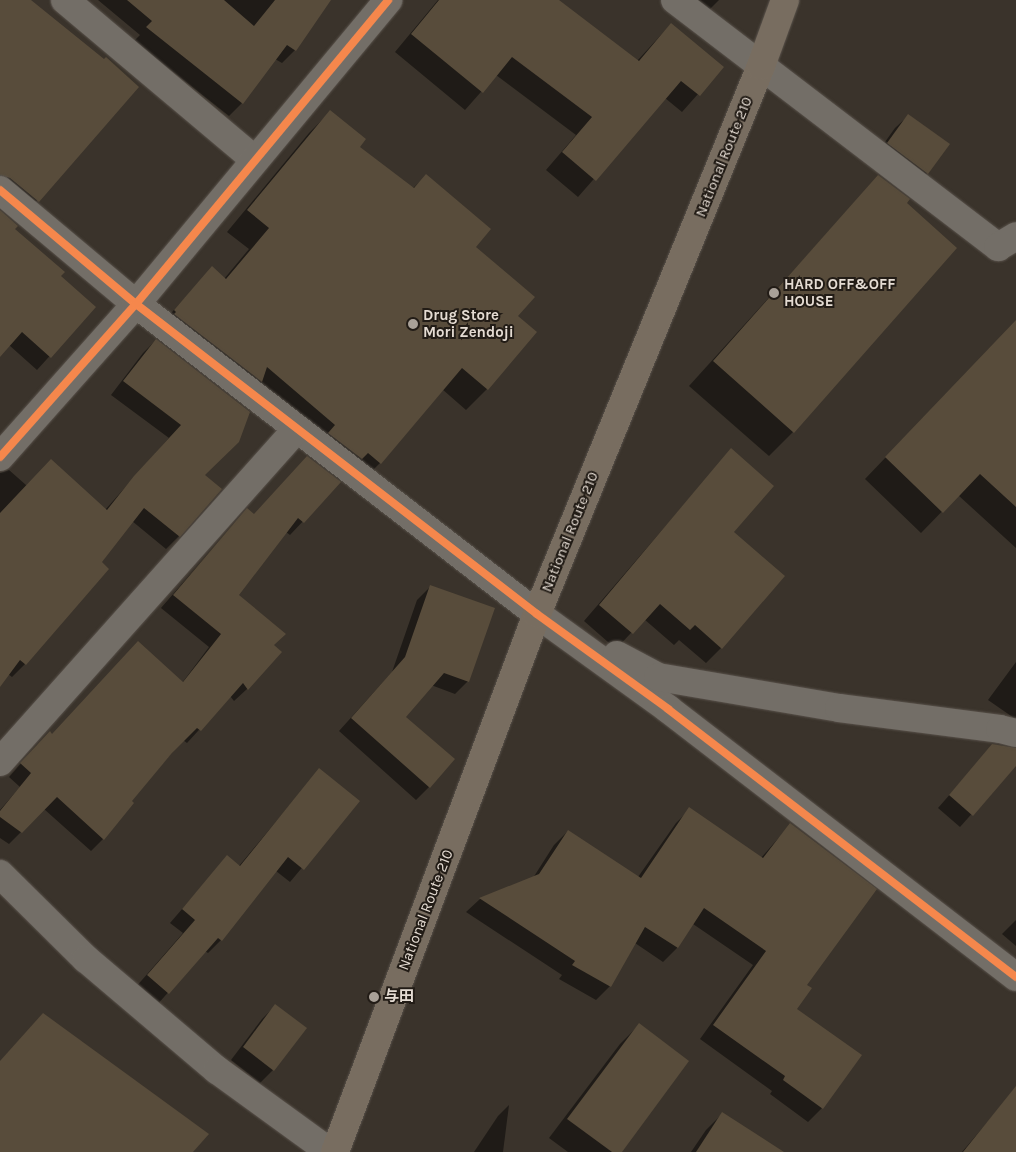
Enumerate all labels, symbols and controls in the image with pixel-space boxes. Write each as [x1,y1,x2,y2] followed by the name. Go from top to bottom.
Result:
[692,94,756,220] street label: National Route 210
[784,275,895,310] place label: HARD OFF&OFF HOUSE
[768,287,780,299] marker: HARD OFF&OFF HOUSE
[423,306,514,341] place label: Drug Store Mori Zendoji
[407,318,419,330] marker: Drug Store Mori Zendoji
[538,469,602,595] street label: National Route 210
[395,847,457,973] street label: National Route 210
[384,988,414,1006] place label: 与田
[368,991,380,1003] marker: 与田

